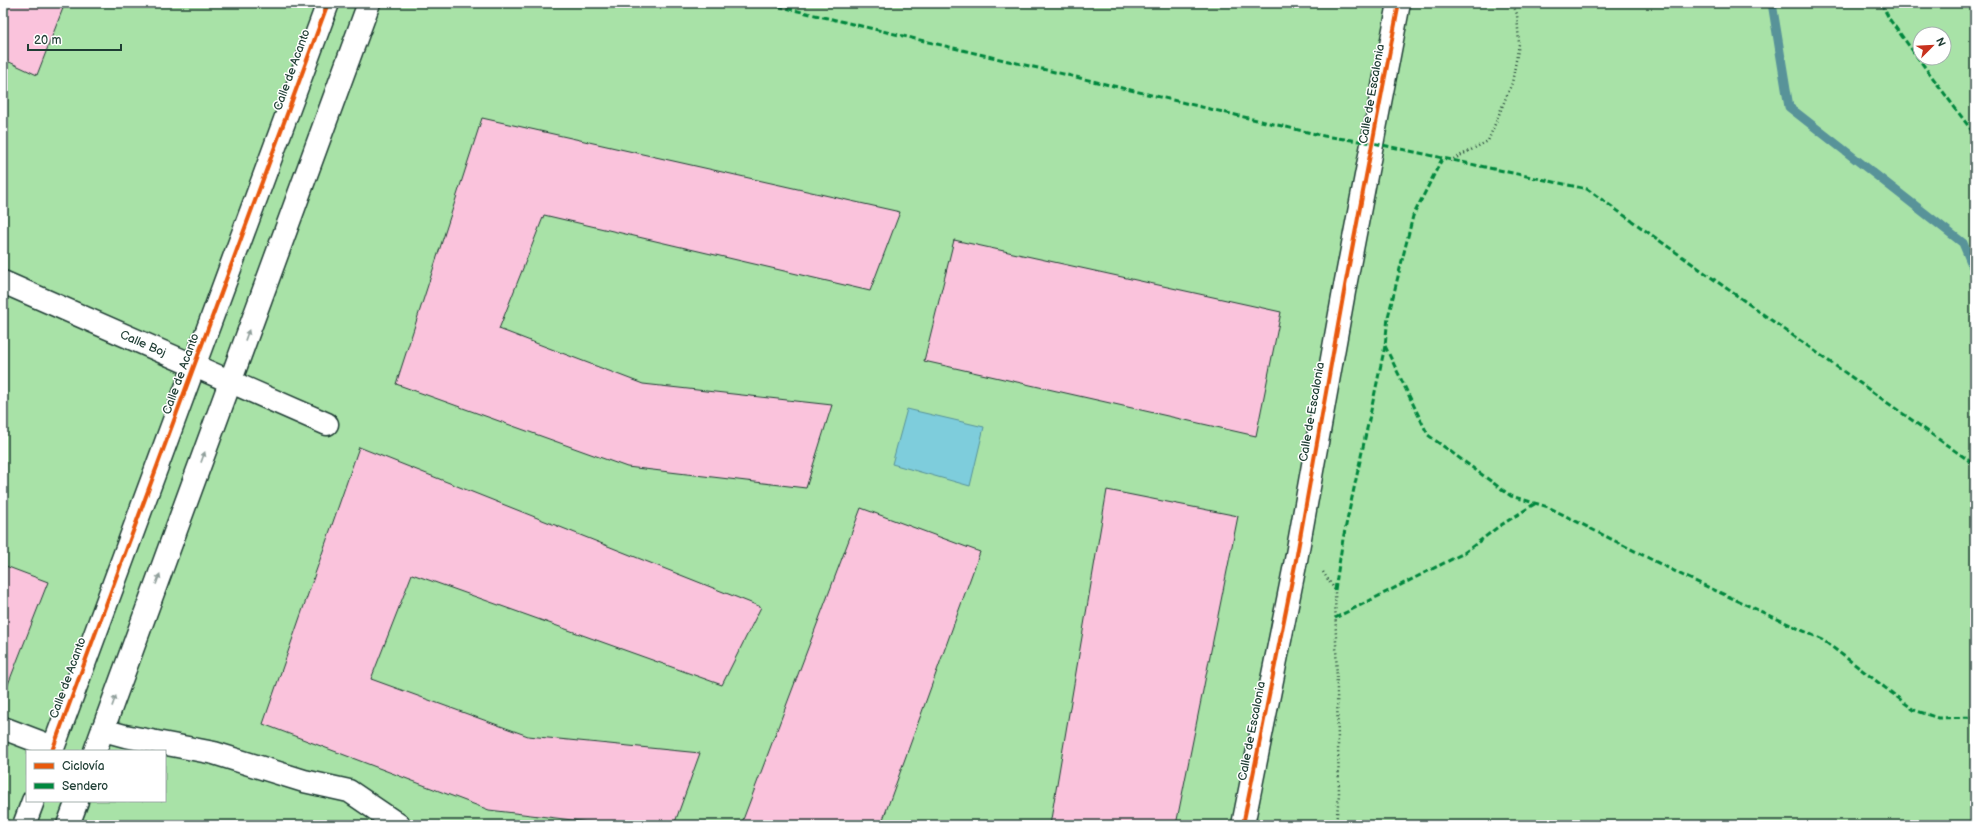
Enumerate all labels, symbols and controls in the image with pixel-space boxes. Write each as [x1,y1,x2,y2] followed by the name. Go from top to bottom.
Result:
[28,26,121,52] scale bar
[1912,26,1952,66] north arrow
[270,27,314,113] street label: Calle de Acanto
[34,33,61,48] text: 20 m
[1933,36,1948,49] text: N
[1356,43,1388,145] street label: Calle de Escalonia
[118,327,169,360] street label: Calle Boj
[245,328,251,340] one-way arrow
[159,331,203,417] street label: Calle de Acanto
[1296,361,1328,463] street label: Calle de Escalonia
[200,451,206,463] one-way arrow
[155,573,161,585] one-way arrow
[46,635,90,721] street label: Calle de Acanto
[1235,680,1269,782] street label: Calle de Escalonia
[111,695,117,707] one-way arrow
[26,750,166,802] legend
[62,759,105,774] text: Ciclovía
[62,779,108,794] text: Sendero

